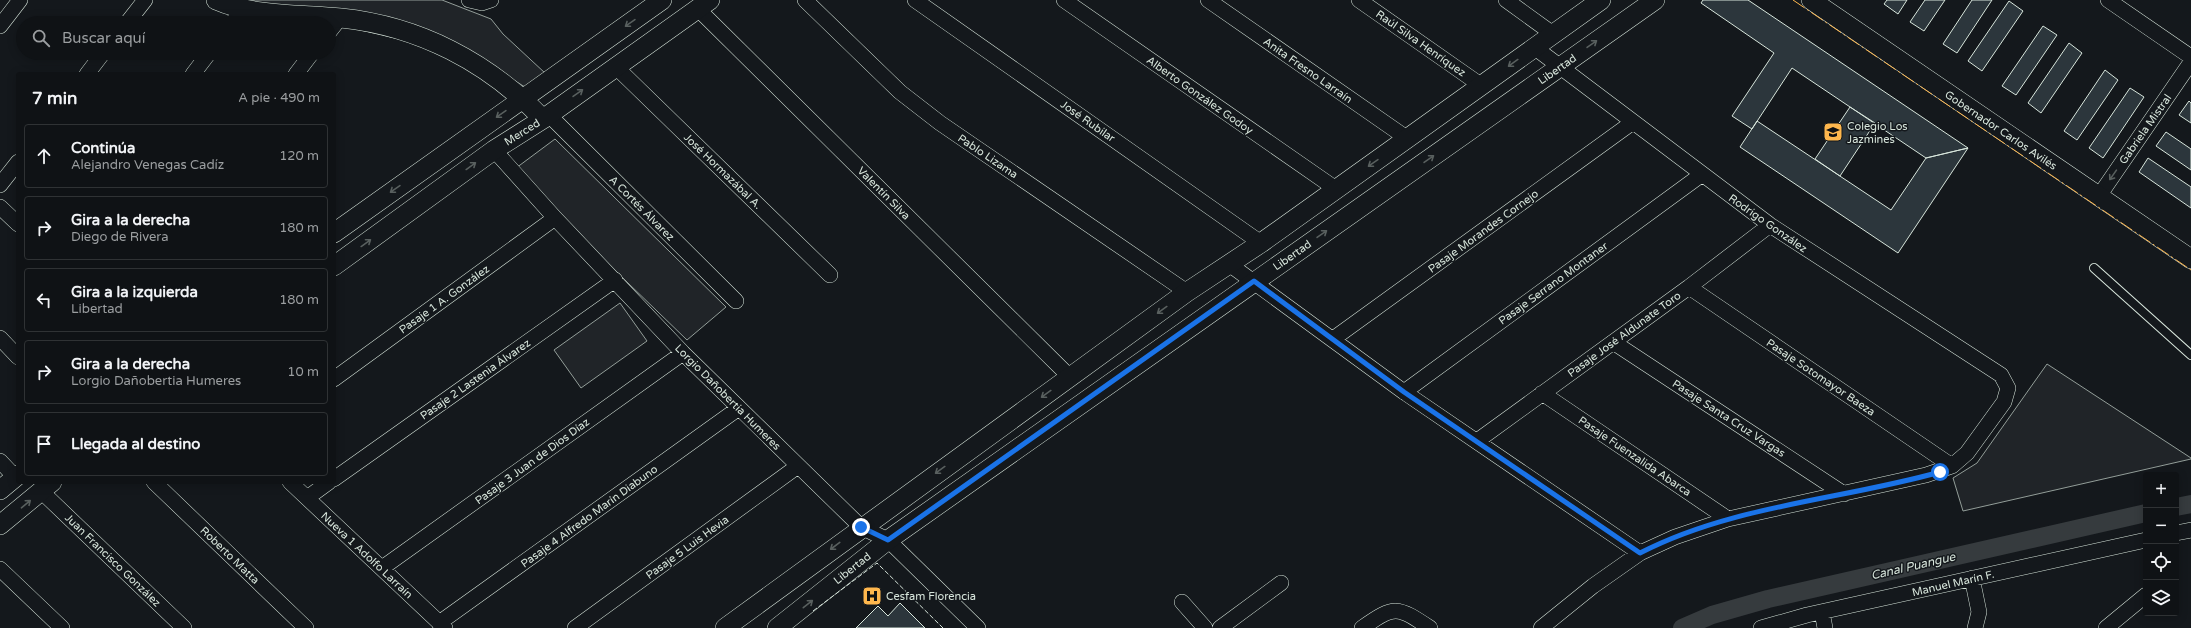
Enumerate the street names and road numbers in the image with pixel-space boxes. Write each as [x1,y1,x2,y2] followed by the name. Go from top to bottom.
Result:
[1373,8,1469,80] street label: Raúl Silva Henríquez
[1261,35,1355,106] street label: Anita Fresno Larraín
[1536,51,1579,87] street label: Libertad
[1144,54,1256,137] street label: Alberto González Godoy
[1942,88,2059,173] street label: Gobernador Carlos Avilés
[2116,92,2174,167] street label: Gabriela Mistral
[1058,98,1118,145] street label: José Rubilar
[502,116,543,148] street label: Merced
[681,131,764,212] street label: José Hormazábal A.
[955,132,1020,181] street label: Pablo Lizama
[855,164,913,222] street label: Valentín Silva
[606,172,678,244] street label: A Cortés Álvarez
[1426,187,1541,276] street label: Pasaje Morandes Cornejo
[1726,191,1810,256] street label: Rodrigo González
[1271,237,1314,273] street label: Libertad
[1496,239,1611,327] street label: Pasaje Serrano Montaner
[397,262,492,336] street label: Pasaje 1 A. González
[1565,289,1684,380] street label: Pasaje José Aldunate Toro
[417,335,533,422] street label: Pasaje 2 Lastenia Álvarez
[1764,336,1878,419] street label: Pasaje Sotomayor Baeza
[672,342,783,453] street label: Lorgio Dañobertia Humeres
[1670,377,1788,460] street label: Pasaje Santa Cruz Vargas
[1576,414,1694,499] street label: Pasaje Fuenzalida Abarca
[473,415,592,507] street label: Pasaje 3 Juan de Dios Díaz
[518,462,660,570] street label: Pasaje 4 Alfredo Marín Diabuno
[318,509,415,601] street label: Nueva 1 Adolfo Larraín
[62,511,164,610] street label: Juan Francisco González
[643,513,731,582] street label: Pasaje 5 Luis Hevia
[197,524,262,587] street label: Roberto Matta
[831,550,874,587] street label: Libertad
[1911,568,1996,599] street label: Manuel Marín F.

